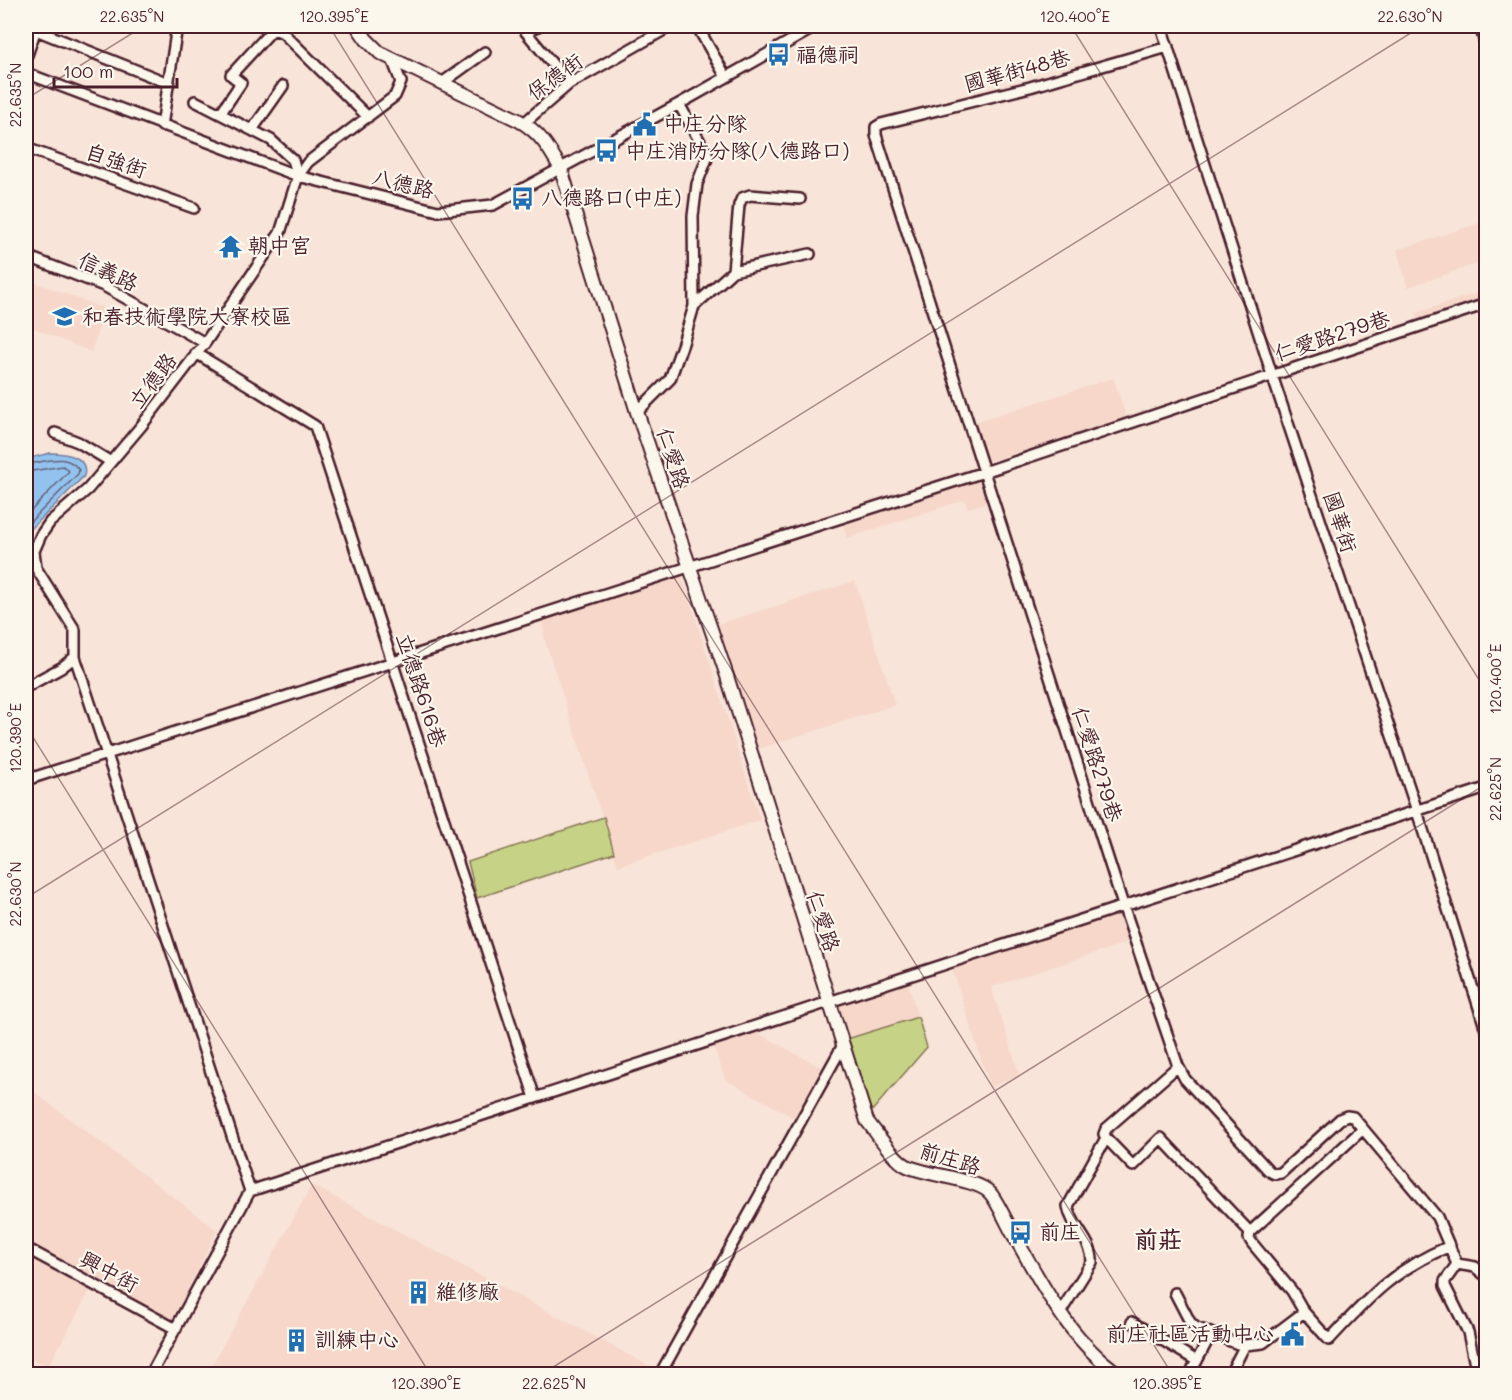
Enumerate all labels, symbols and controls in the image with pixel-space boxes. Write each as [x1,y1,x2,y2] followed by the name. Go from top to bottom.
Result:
[100,6,164,26] text: 22.635°N
[299,6,369,26] text: 120.395°E
[1040,6,1111,26] text: 120.400°E
[1377,6,1443,26] text: 22.630°N
[796,40,859,67] place label: 福德祠
[765,42,791,68] bus stop icon: 福德祠
[960,42,1073,97] street label: 國華街48巷
[521,46,588,105] street label: 保德街
[54,51,177,89] scale bar
[63,59,113,83] text: 100 m
[5,63,25,127] text: 22.635°N
[663,109,747,136] place label: 中庄分隊
[632,111,658,137] public building icon: 中庄分隊
[625,136,849,163] place label: 中庄消防分隊(八德路口)
[82,137,151,183] street label: 自強街
[594,138,620,164] bus stop icon: 中庄消防分隊(八德路口)
[370,162,437,203] street label: 八德路
[541,183,681,210] place label: 八德路口(中庄)
[510,185,536,211] bus stop icon: 八德路口(中庄)
[248,231,311,258] place label: 朝中宮
[217,233,243,259] temple icon: 朝中宮
[74,245,143,296] street label: 信義路
[82,302,292,329] place label: 和春技術學院大寮校區
[1270,303,1393,366] street label: 仁愛路279巷
[51,304,77,330] school or university icon: 和春技術學院大寮校區
[122,347,182,413] street label: 立德路
[652,423,697,492] street label: 仁愛路
[1319,487,1364,556] street label: 國華街
[391,629,454,750] street label: 立德路616巷
[1485,643,1505,714] text: 120.400°E
[1067,702,1130,825] street label: 仁愛路279巷
[5,703,25,773] text: 120.390°E
[1485,757,1505,821] text: 22.625°N
[5,861,25,927] text: 22.630°N
[802,886,847,955] street label: 仁愛路
[916,1135,985,1180] street label: 前庄路
[1039,1217,1081,1244] place label: 前庄
[1008,1219,1034,1245] bus stop icon: 前庄
[1134,1223,1182,1254] district label: 前莊
[76,1244,144,1297] street label: 興中街
[436,1277,499,1304] place label: 維修廠
[405,1279,431,1305] building icon: 維修廠
[1106,1319,1274,1346] place label: 前庄社區活動中心
[1279,1321,1305,1347] public building icon: 前庄社區活動中心
[315,1325,399,1352] place label: 訓練中心
[284,1327,310,1353] building icon: 訓練中心
[391,1373,461,1393] text: 120.390°E
[522,1373,586,1393] text: 22.625°N
[1132,1373,1202,1393] text: 120.395°E

